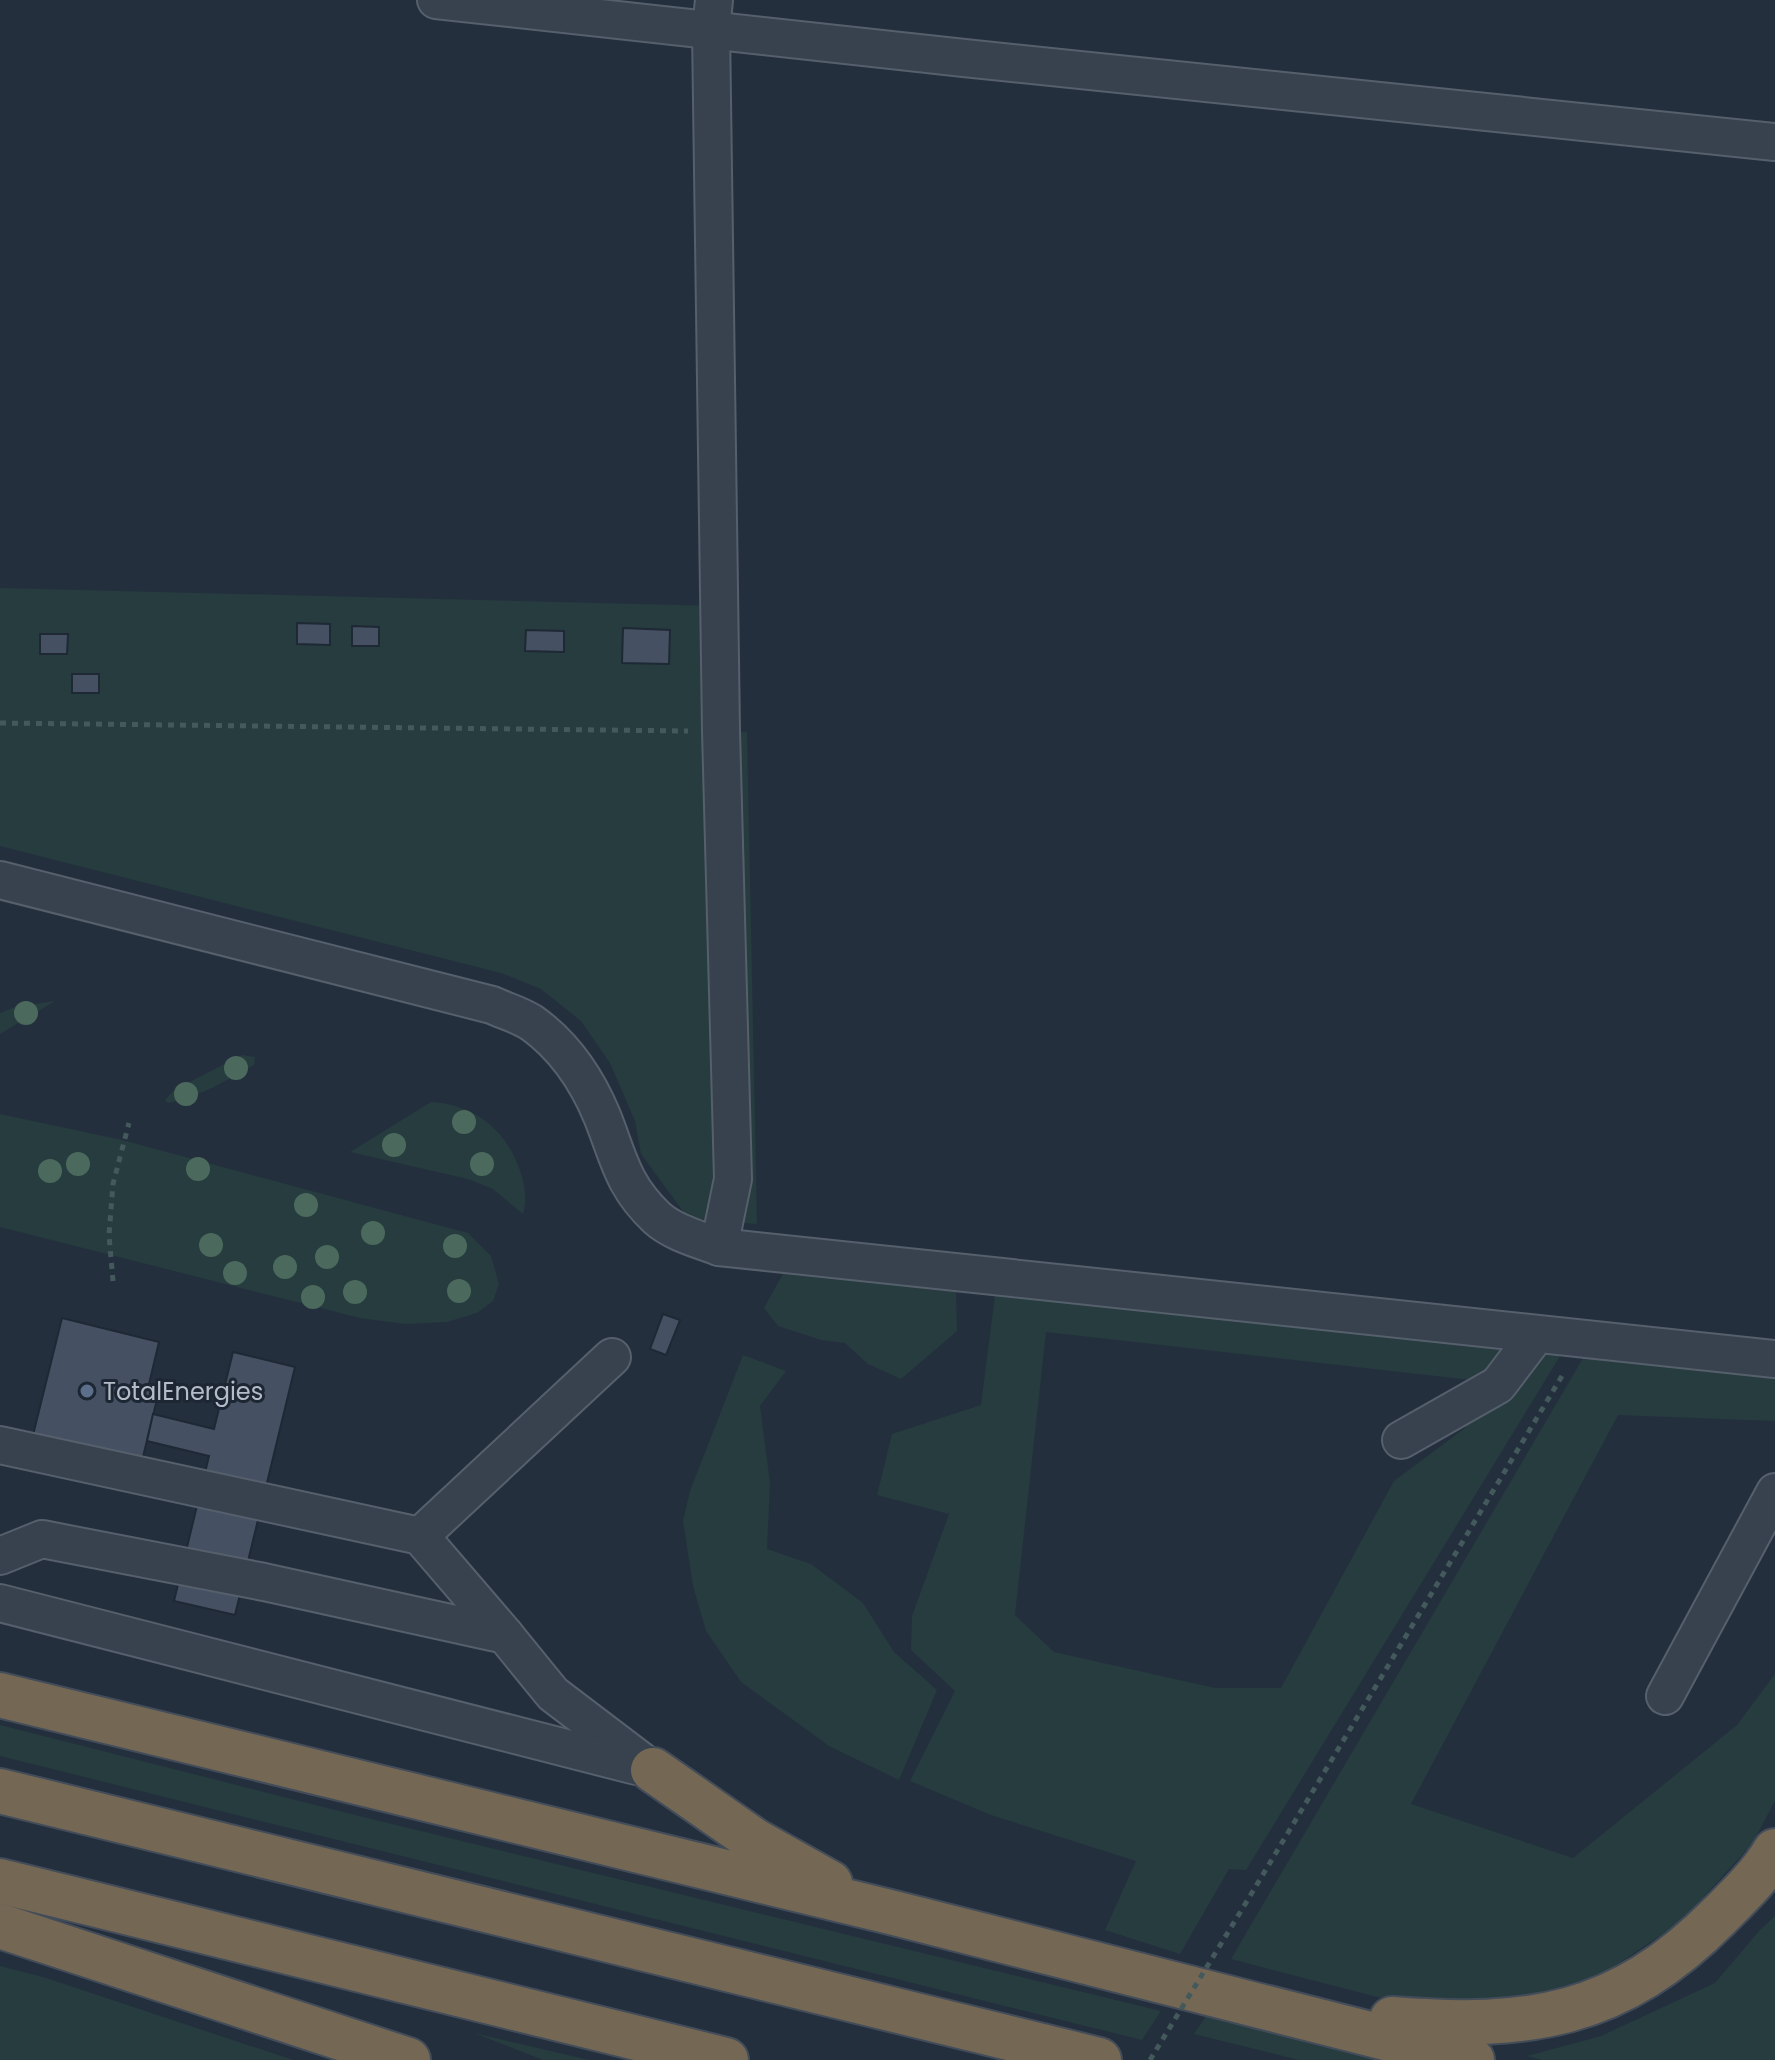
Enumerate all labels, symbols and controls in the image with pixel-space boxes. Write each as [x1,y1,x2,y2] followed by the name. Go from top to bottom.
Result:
[103,1375,263,1408] place label: TotalEnergies
[78,1382,96,1400] marker: TotalEnergies

